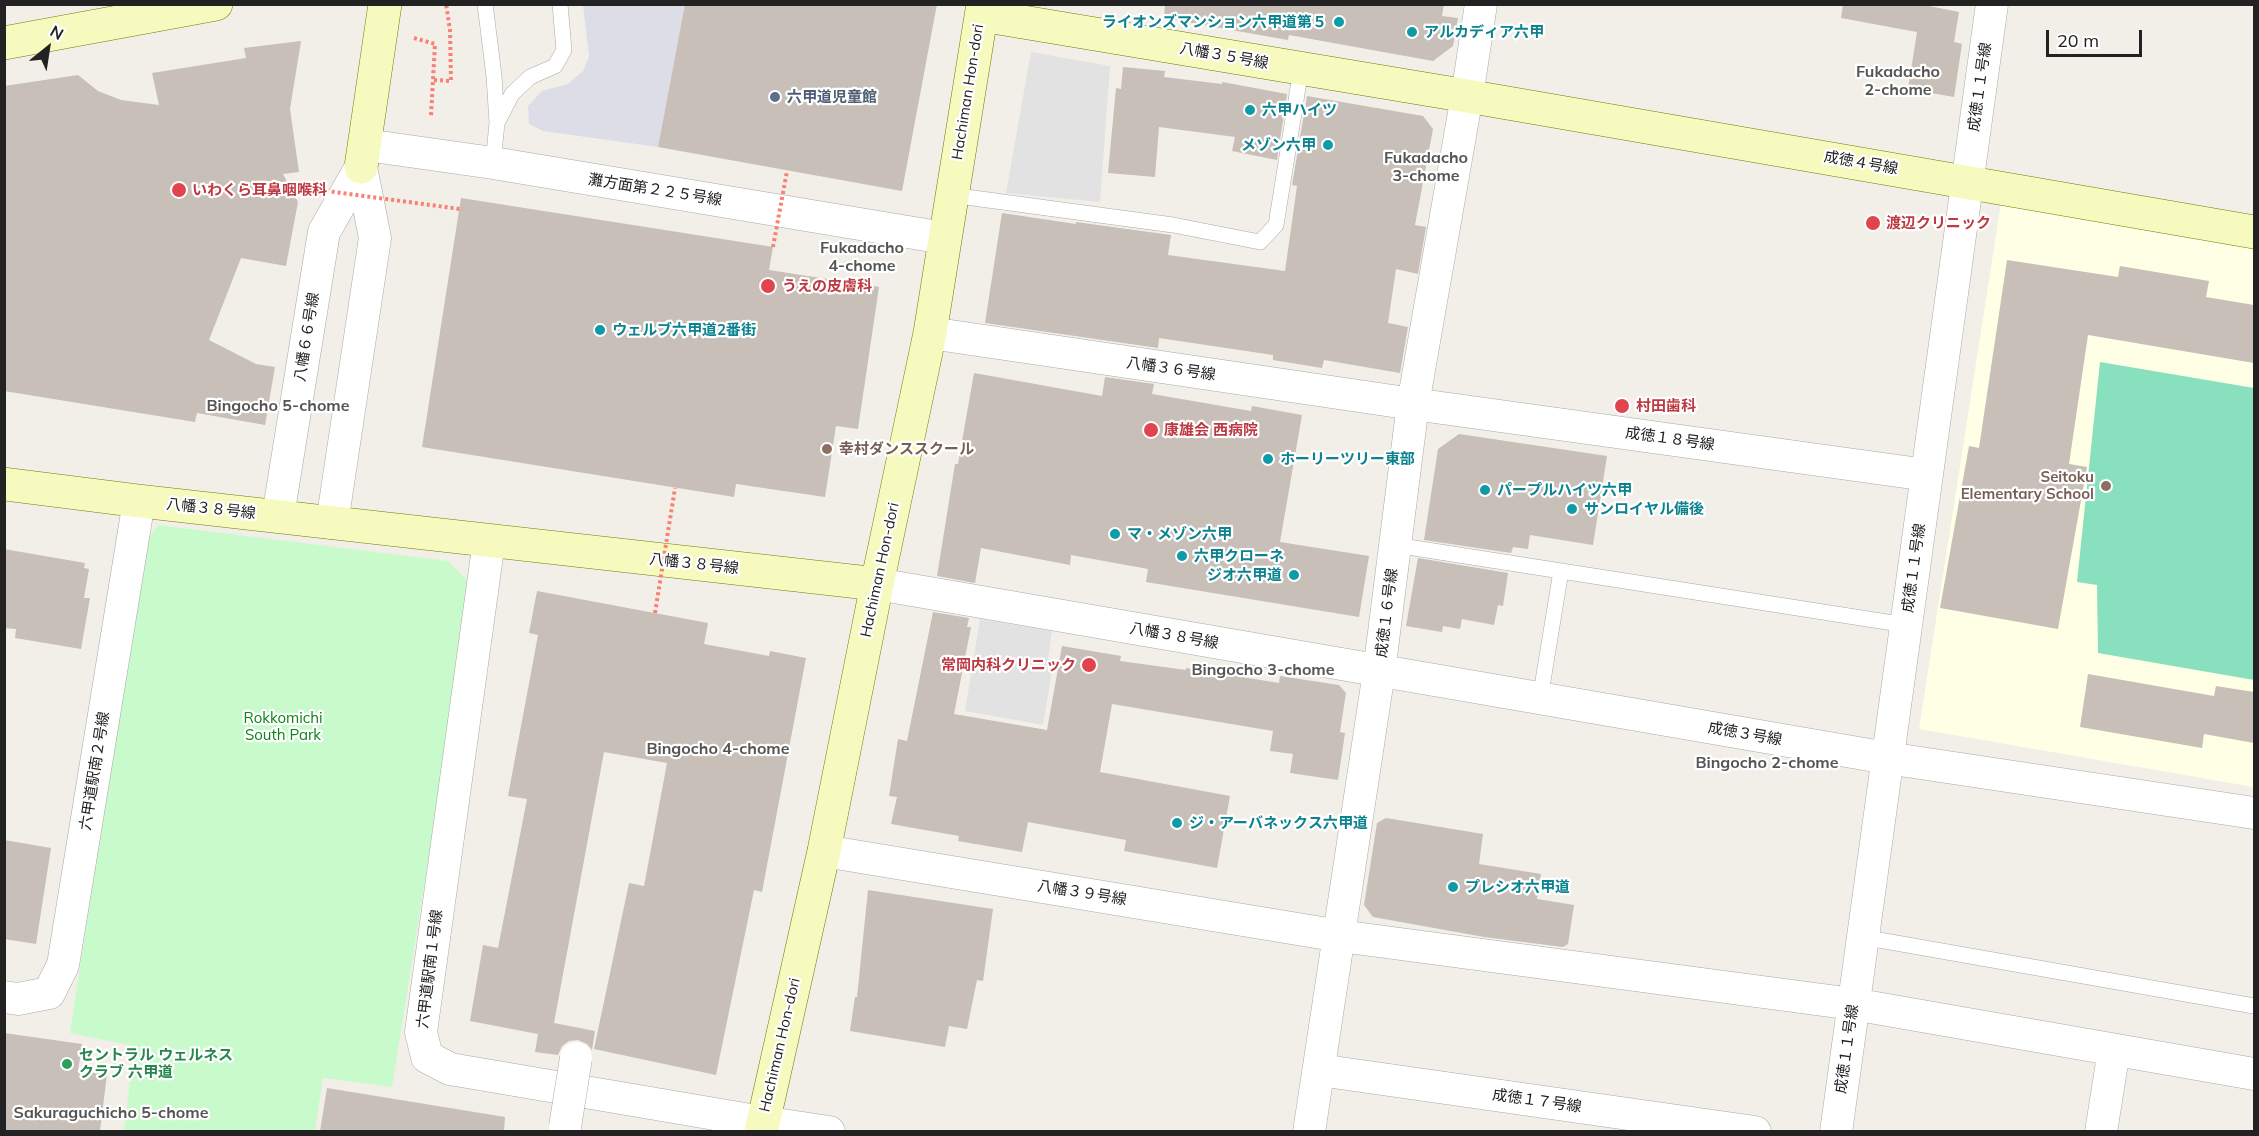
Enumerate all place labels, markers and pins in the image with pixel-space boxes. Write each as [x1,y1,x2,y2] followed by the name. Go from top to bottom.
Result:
[1102,13,1327,31] place label: ライオンズマンション六甲道第５
[1332,15,1346,29] marker: ライオンズマンション六甲道第５
[1424,23,1544,41] place label: アルカディア六甲
[1405,25,1419,39] marker: アルカディア六甲
[787,88,877,106] place label: 六甲道児童館
[768,90,782,104] marker: 六甲道児童館
[1262,101,1337,119] place label: 六甲ハイツ
[1243,103,1257,117] marker: 六甲ハイツ
[1241,136,1316,154] place label: メゾン六甲
[1321,138,1335,152] marker: メゾン六甲
[170,181,188,199] marker: いわくら耳鼻咽喉科
[192,181,327,199] place label: いわくら耳鼻咽喉科
[1864,214,1882,232] marker: 渡辺クリニック
[1886,214,1991,232] place label: 渡辺クリニック
[759,277,777,295] marker: うえの皮膚科
[782,277,872,295] place label: うえの皮膚科
[612,321,756,339] place label: ウェルブ六甲道2番街
[593,323,607,337] marker: ウェルブ六甲道2番街
[1613,397,1631,415] marker: 村田歯科
[1636,397,1696,415] place label: 村田歯科
[1142,421,1160,439] marker: 康雄会 西病院
[1164,421,1258,439] place label: 康雄会 西病院
[839,440,974,458] place label: 幸村ダンススクール
[820,442,834,456] marker: 幸村ダンススクール
[1280,450,1415,468] place label: ホーリーツリー東部
[1261,452,1275,466] marker: ホーリーツリー東部
[1961,468,2094,503] place label: Seitoku Elementary School
[2099,479,2113,493] marker: Seitoku Elementary School
[1497,481,1632,499] place label: パープルハイツ六甲
[1478,483,1492,497] marker: パープルハイツ六甲
[1584,500,1704,518] place label: サンロイヤル備後
[1565,502,1579,516] marker: サンロイヤル備後
[1127,525,1232,543] place label: マ・メゾン六甲
[1108,527,1122,541] marker: マ・メゾン六甲
[1194,547,1284,565] place label: 六甲クローネ
[1175,549,1189,563] marker: 六甲クローネ
[1207,566,1282,584] place label: ジオ六甲道
[1287,568,1301,582] marker: ジオ六甲道
[941,656,1076,674] place label: 常岡内科クリニック
[1080,656,1098,674] marker: 常岡内科クリニック
[1189,814,1368,832] place label: ジ・アーバネックス六甲道
[1170,816,1184,830] marker: ジ・アーバネックス六甲道
[1465,878,1570,896] place label: プレシオ六甲道
[1446,880,1460,894] marker: プレシオ六甲道
[79,1046,233,1081] place label: セントラル ウェルネス クラブ 六甲道
[60,1057,74,1071] marker: セントラル ウェルネス クラブ 六甲道

